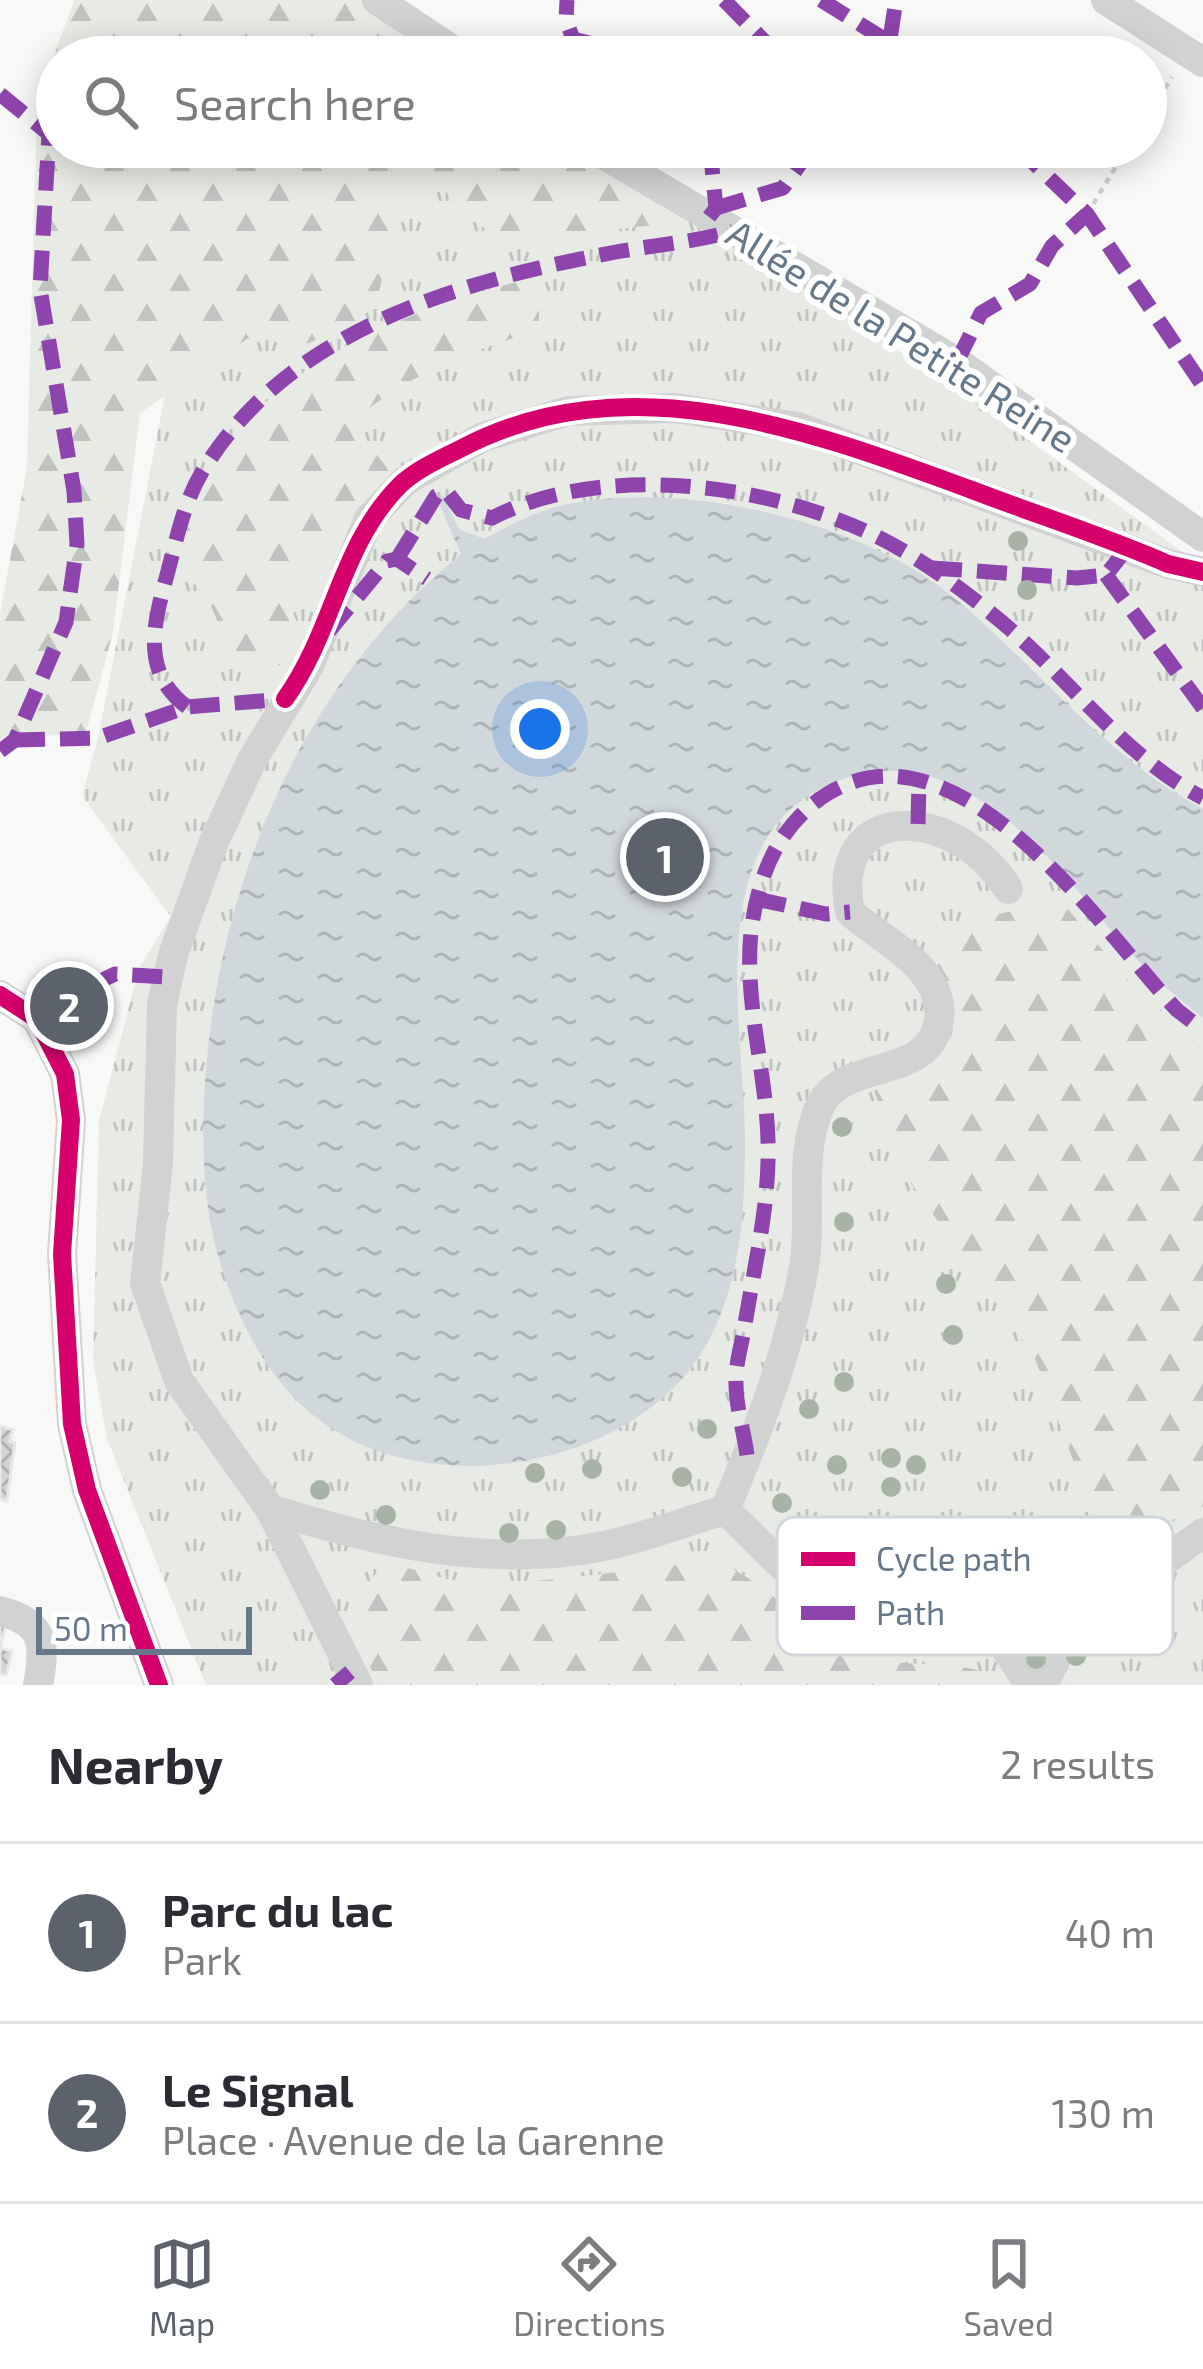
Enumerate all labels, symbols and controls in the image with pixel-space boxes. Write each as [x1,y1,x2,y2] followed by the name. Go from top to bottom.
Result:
[36,36,1167,168] search box
[78,69,144,135] icon: search
[174,75,416,129] text: Search here
[719,208,1085,461] street label: Allée de la Petite Reine
[510,699,570,759] your location
[626,812,704,902] pin: 1
[30,961,108,1051] pin: 2
[777,1517,1173,1655] legend
[876,1538,1032,1578] text: Cycle path
[876,1592,945,1632] text: Path
[36,1601,252,1654] scale bar
[54,1608,128,1648] text: 50 m
[48,1733,223,1794] text: Nearby
[1000,1740,1155,1787] text: 2 results
[162,1882,393,1936] text: Parc du lac
[79,1909,95,1956] text: 1
[1065,1909,1155,1956] text: 40 m
[162,1936,242,1983] text: Park
[162,2062,354,2116] text: Le Signal
[76,2089,98,2136] text: 2
[1051,2089,1155,2136] text: 130 m
[162,2116,665,2163] text: Place · Avenue de la Garenne
[149,2231,215,2343] tab: Map
[513,2231,665,2343] tab: Directions
[963,2231,1054,2343] tab: Saved

